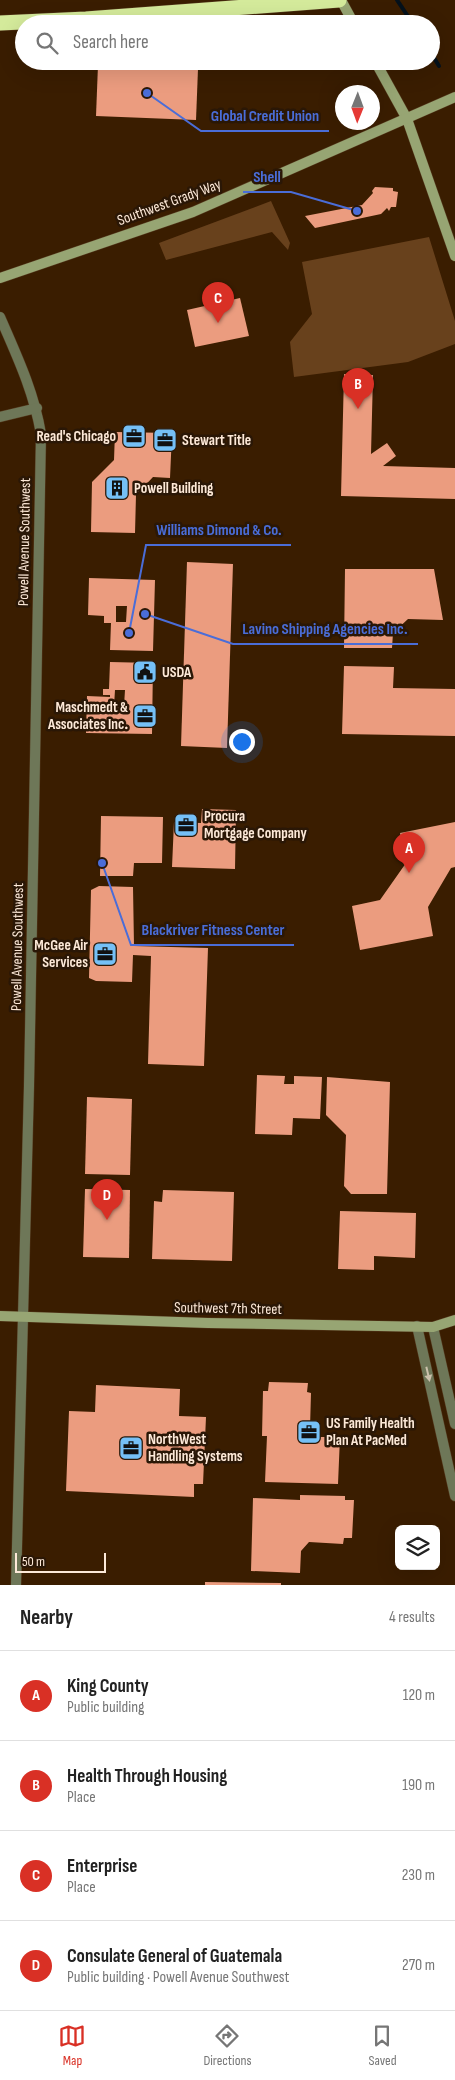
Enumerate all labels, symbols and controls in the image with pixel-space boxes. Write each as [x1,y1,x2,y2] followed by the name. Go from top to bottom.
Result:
[15,15,440,70] search box
[33,29,61,57] icon: search
[73,31,149,54] text: Search here
[335,85,380,130] north arrow
[201,100,329,131] callout: Global Credit Union
[211,107,319,126] text: Global Credit Union
[243,161,291,192] callout: Shell
[253,168,281,187] text: Shell
[115,175,224,230] street label: Southwest Grady Way
[202,282,234,323] pin: C
[342,368,374,409] pin: B
[121,423,147,449] office icon: Read's Chicago
[36,427,116,446] place label: Read's Chicago
[152,427,178,453] office icon: Stewart Title
[182,431,251,450] place label: Stewart Title
[104,475,130,501] building icon: Powell Building
[14,477,35,606] street label: Powell Avenue Southwest
[134,479,214,498] place label: Powell Building
[146,514,291,545] callout: Williams Dimond & Co.
[156,521,282,540] text: Williams Dimond & Co.
[233,613,418,644] callout: Lavino Shipping Agencies Inc.
[242,620,408,639] text: Lavino Shipping Agencies Inc.
[132,659,158,685] public building icon: USDA
[162,663,192,682] place label: USDA
[47,698,128,734] place label: Maschmedt & Associates Inc.
[132,703,158,729] office icon: Maschmedt & Associates Inc.
[229,729,255,755] your location
[204,807,307,843] place label: Procura Mortgage Company
[173,812,199,838] office icon: Procura Mortgage Company
[393,832,425,873] pin: A
[7,882,28,1011] street label: Powell Avenue Southwest
[131,914,294,945] callout: Blackriver Fitness Center
[142,921,284,940] text: Blackriver Fitness Center
[34,936,88,972] place label: McGee Air Services
[92,941,118,967] office icon: McGee Air Services
[91,1179,123,1220] pin: D
[174,1298,282,1319] street label: Southwest 7th Street
[424,1366,432,1381] one-way arrow
[326,1414,415,1450] place label: US Family Health Plan At PacMed
[296,1419,322,1445] office icon: US Family Health Plan At PacMed
[148,1430,243,1466] place label: NorthWest Handling Systems
[118,1435,144,1461] office icon: NorthWest Handling Systems
[395,1525,440,1570] map controls
[395,1525,440,1570] button: layers
[15,1550,106,1573] scale bar
[22,1553,45,1570] text: 50 m
[20,1605,73,1630] text: Nearby
[389,1608,435,1627] text: 4 results
[67,1675,149,1698] text: King County
[32,1686,40,1705] text: A
[403,1686,435,1705] text: 120 m
[67,1698,144,1717] text: Public building
[67,1765,227,1788] text: Health Through Housing
[32,1776,40,1795] text: B
[402,1776,435,1795] text: 190 m
[67,1788,96,1807] text: Place
[67,1855,137,1878] text: Enterprise
[32,1866,40,1885] text: C
[402,1866,435,1885] text: 230 m
[67,1878,96,1897] text: Place
[67,1945,282,1968] text: Consulate General of Guatemala
[32,1956,40,1975] text: D
[402,1956,435,1975] text: 270 m
[67,1968,289,1987] text: Public building · Powell Avenue Southwest
[58,2022,86,2069] tab: Map
[203,2022,252,2069] tab: Directions
[368,2022,397,2069] tab: Saved

